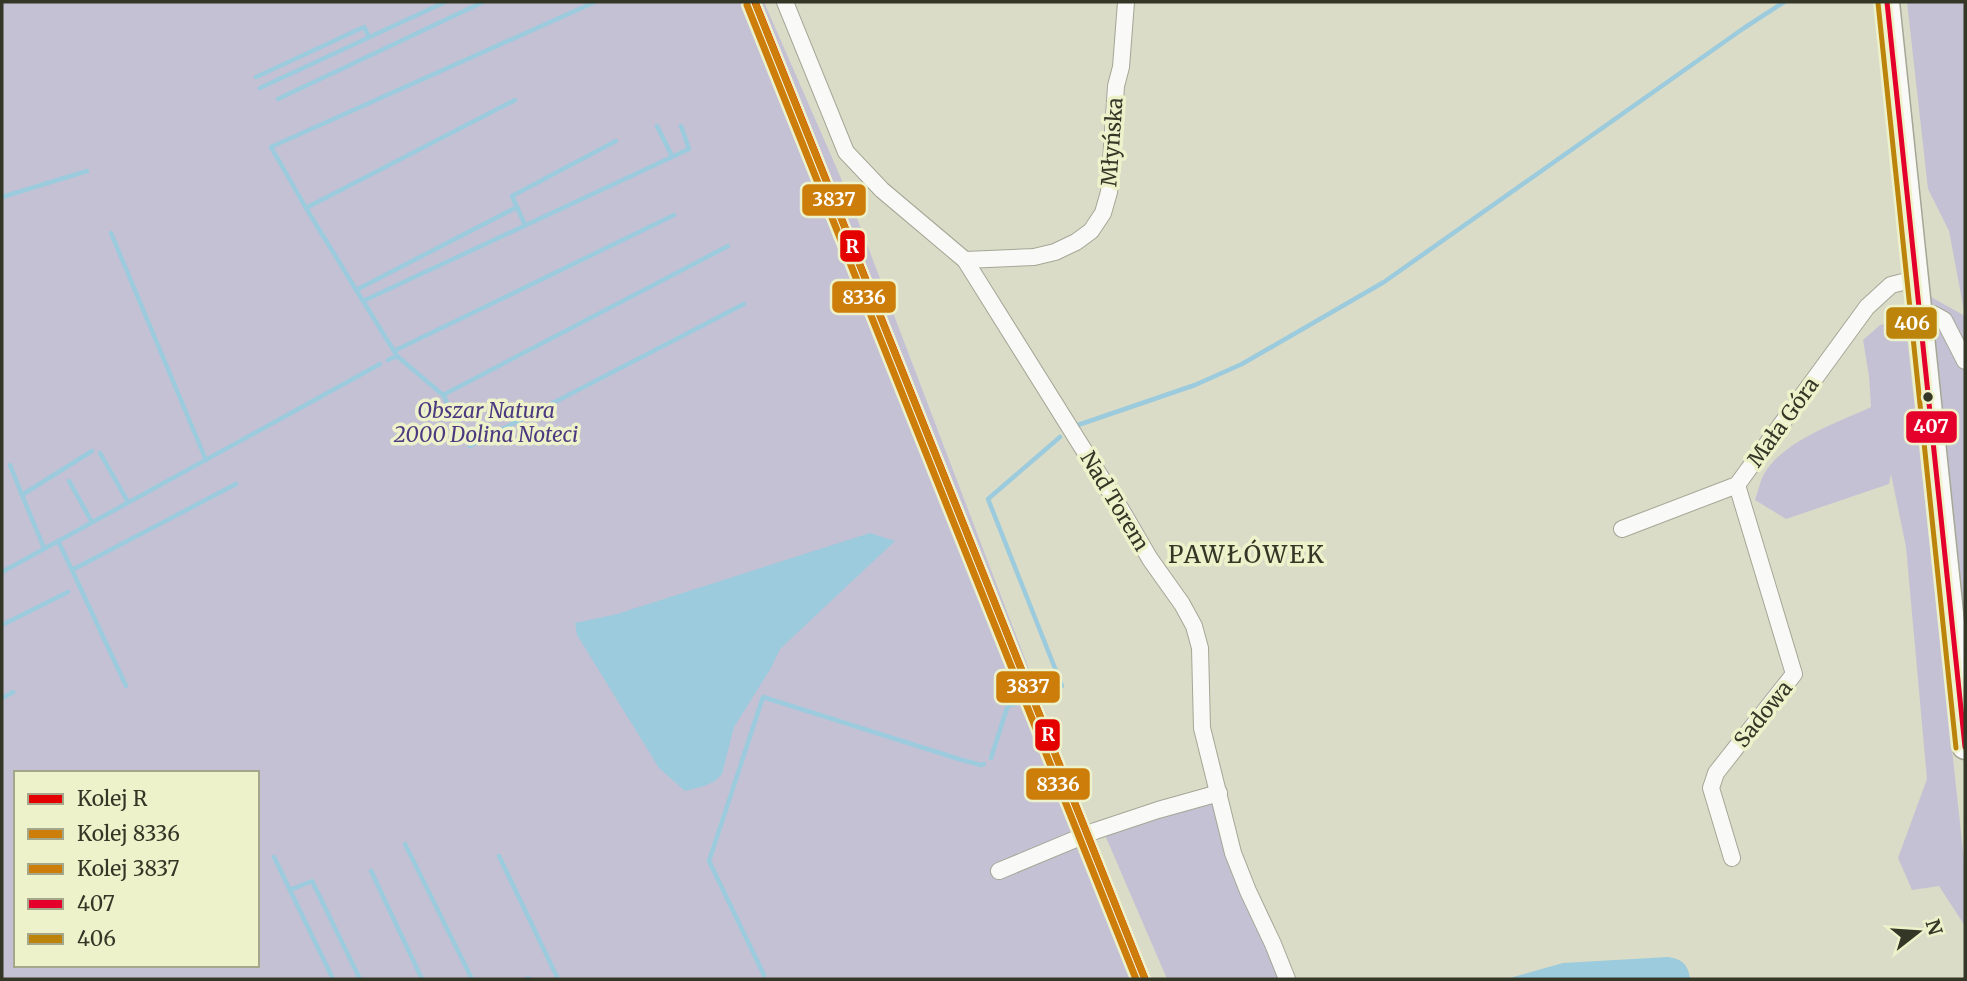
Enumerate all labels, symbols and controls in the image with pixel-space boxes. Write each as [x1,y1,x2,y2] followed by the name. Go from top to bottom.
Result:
[1095,96,1129,188] street label: Młyńska
[801,183,867,217] line badge: 3837
[812,187,856,211] text: 3837
[839,229,866,263] line badge: R
[845,234,859,258] text: R
[831,280,897,314] line badge: 8336
[842,285,886,309] text: 8336
[1885,306,1938,340] line badge: 406
[1894,311,1930,335] text: 406
[1741,372,1825,472] street label: Mała Góra
[1921,390,1935,404] unlabelled marker
[393,397,578,448] park label: Obszar Natura 2000 Dolina Noteci
[1905,410,1958,444] line badge: 407
[1913,414,1949,438] text: 407
[1075,446,1155,556] street label: Nad Torem
[1168,539,1326,570] district label: PAWŁÓWEK
[995,670,1061,704] line badge: 3837
[1006,674,1050,698] text: 3837
[1728,675,1798,753] street label: Sadowa
[1034,718,1061,752] line badge: R
[1041,722,1055,746] text: R
[1025,767,1091,801] line badge: 8336
[14,771,259,967] legend
[1036,772,1080,796] text: 8336
[77,785,148,812] text: Kolej R
[77,820,180,847] text: Kolej 8336
[77,855,180,882] text: Kolej 3837
[77,890,115,917] text: 407
[1883,897,1953,967] north arrow
[1921,916,1948,938] text: N
[77,925,116,952] text: 406

